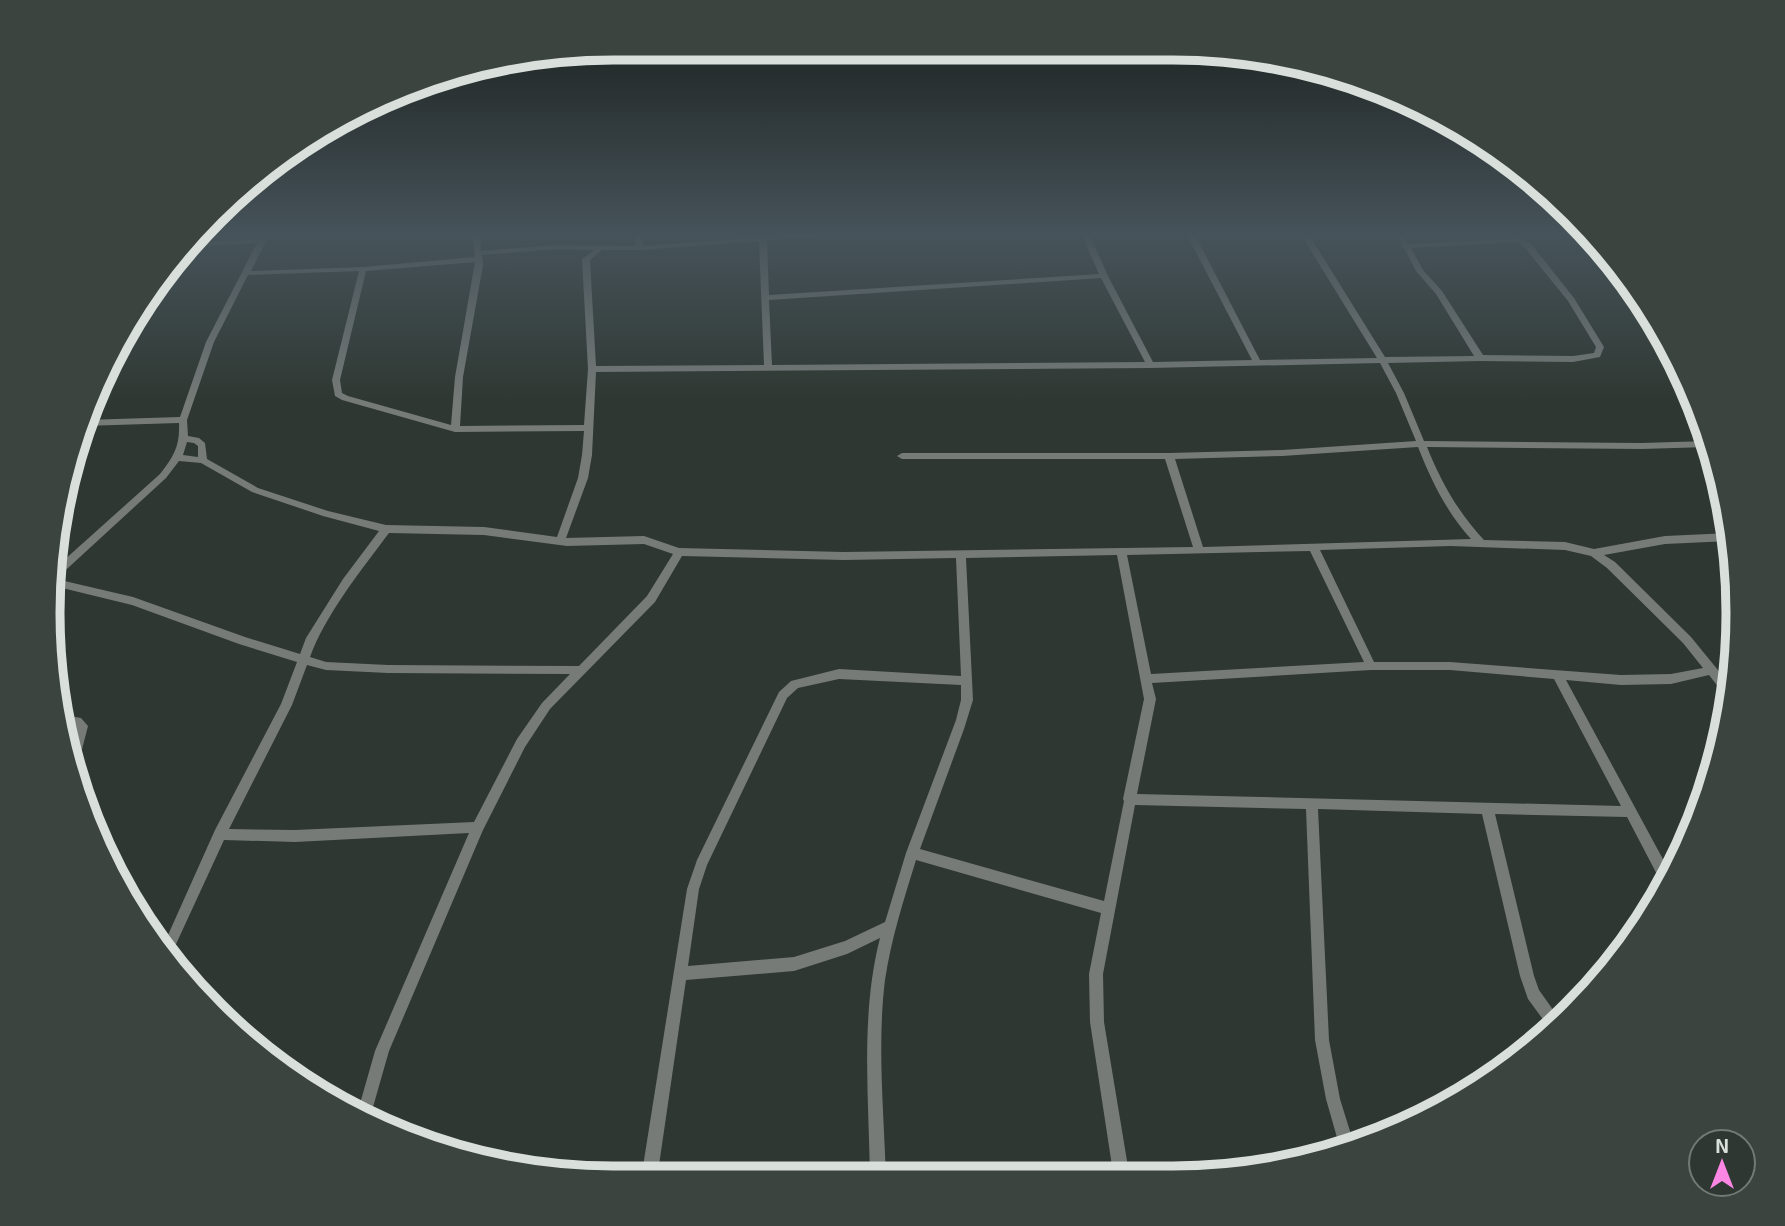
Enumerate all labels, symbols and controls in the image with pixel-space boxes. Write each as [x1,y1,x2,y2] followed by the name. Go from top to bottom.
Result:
[1687,1128,1757,1198] north arrow
[1715,1134,1729,1157] text: N

